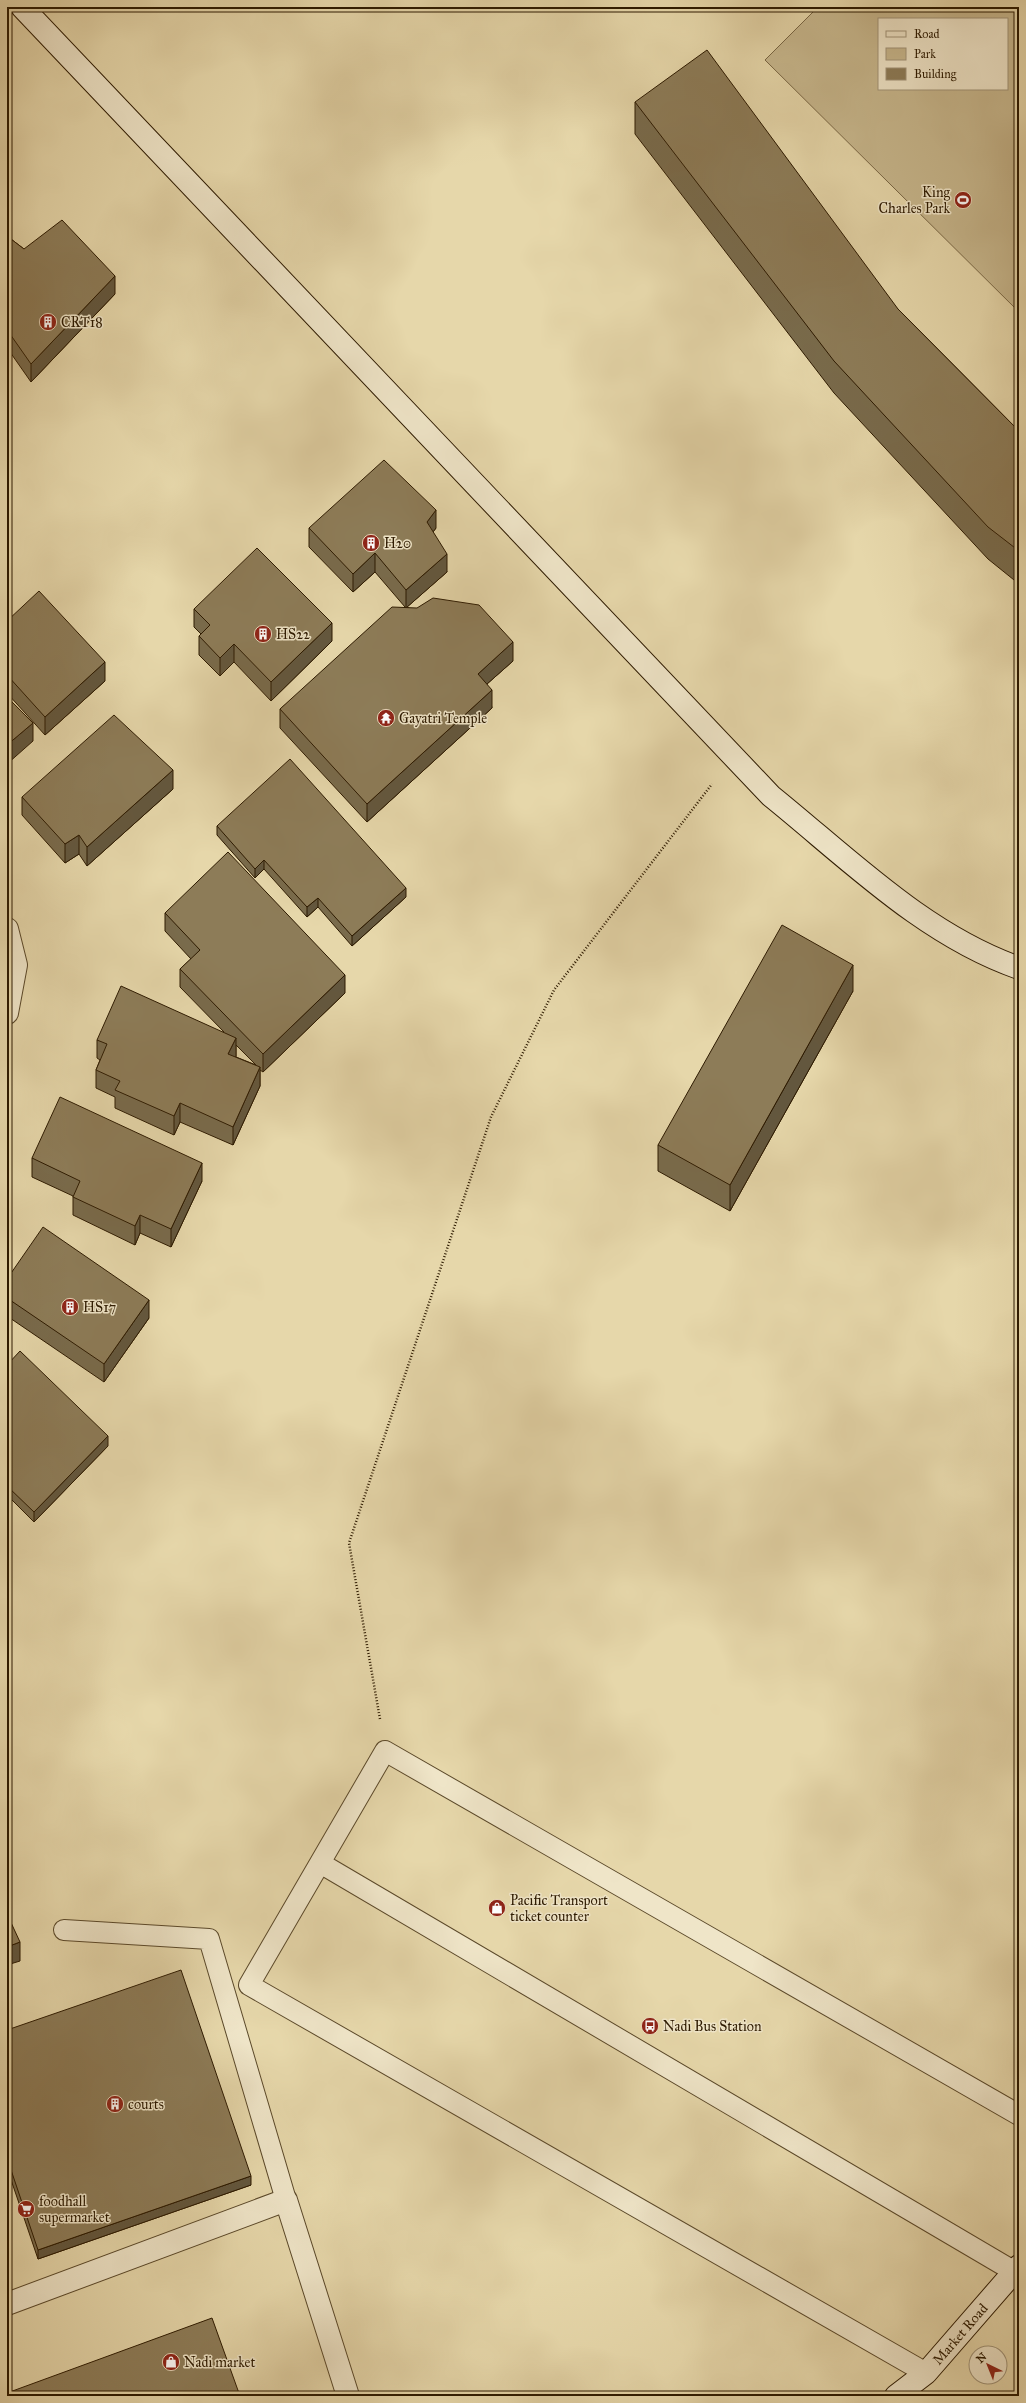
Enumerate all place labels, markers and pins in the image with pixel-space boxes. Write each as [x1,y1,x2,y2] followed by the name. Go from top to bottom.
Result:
[879,184,950,217] place label: King Charles Park
[953,190,973,210] sports icon: King Charles Park
[38,312,58,332] building icon: CRT18
[61,314,103,331] place label: CRT18
[361,533,381,553] building icon: H20
[384,535,411,552] place label: H20
[253,624,273,644] building icon: HS22
[276,626,310,643] place label: HS22
[376,708,396,728] temple icon: Gayatri Temple
[399,710,487,727] place label: Gayatri Temple
[60,1297,80,1317] building icon: HS17
[83,1299,116,1316] place label: HS17
[510,1892,608,1925] place label: Pacific Transport ticket counter
[487,1898,507,1918] shop icon: Pacific Transport ticket counter
[640,2016,660,2036] bus stop icon: Nadi Bus Station
[663,2018,762,2035] place label: Nadi Bus Station
[105,2094,125,2114] building icon: courts
[128,2096,164,2113] place label: courts
[39,2193,110,2226] place label: foodhall supermarket
[16,2199,36,2219] supermarket icon: foodhall supermarket
[161,2352,181,2372] shop icon: Nadi market
[184,2354,255,2371] place label: Nadi market

